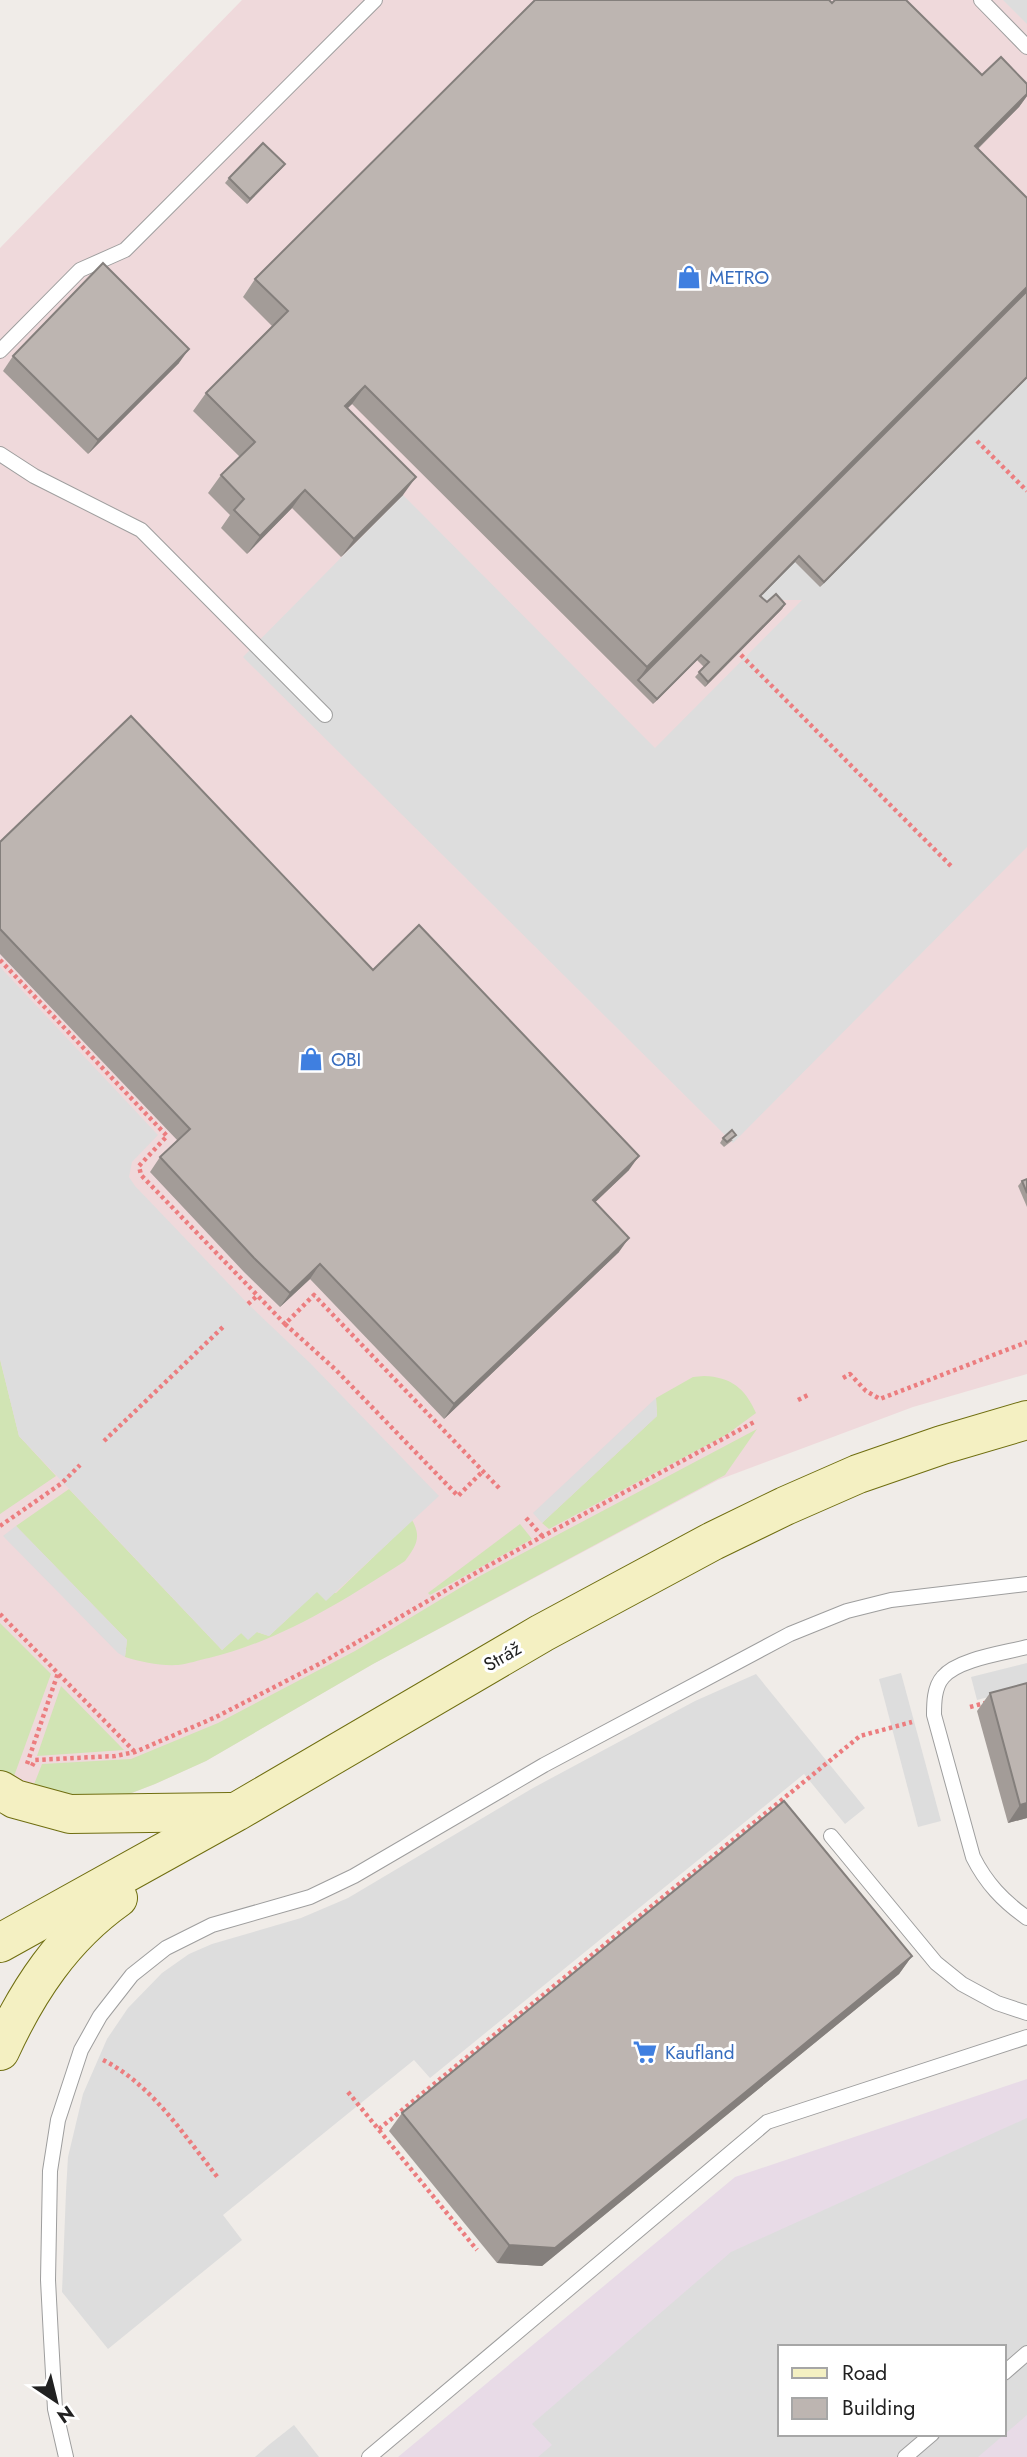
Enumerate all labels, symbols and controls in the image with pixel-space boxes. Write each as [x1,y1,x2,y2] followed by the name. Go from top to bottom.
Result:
[675,263,703,291] shop icon: METRO
[709,264,769,291] place label: METRO
[297,1045,325,1073] shop icon: OBI
[331,1046,361,1073] place label: OBI
[478,1635,526,1678] street label: Stráž
[631,2038,659,2066] supermarket icon: Kaufland
[665,2039,735,2066] place label: Kaufland
[778,2345,1006,2436] legend
[842,2358,887,2388] text: Road
[21,2366,91,2436] north arrow
[842,2393,915,2423] text: Building
[52,2399,79,2430] text: N

